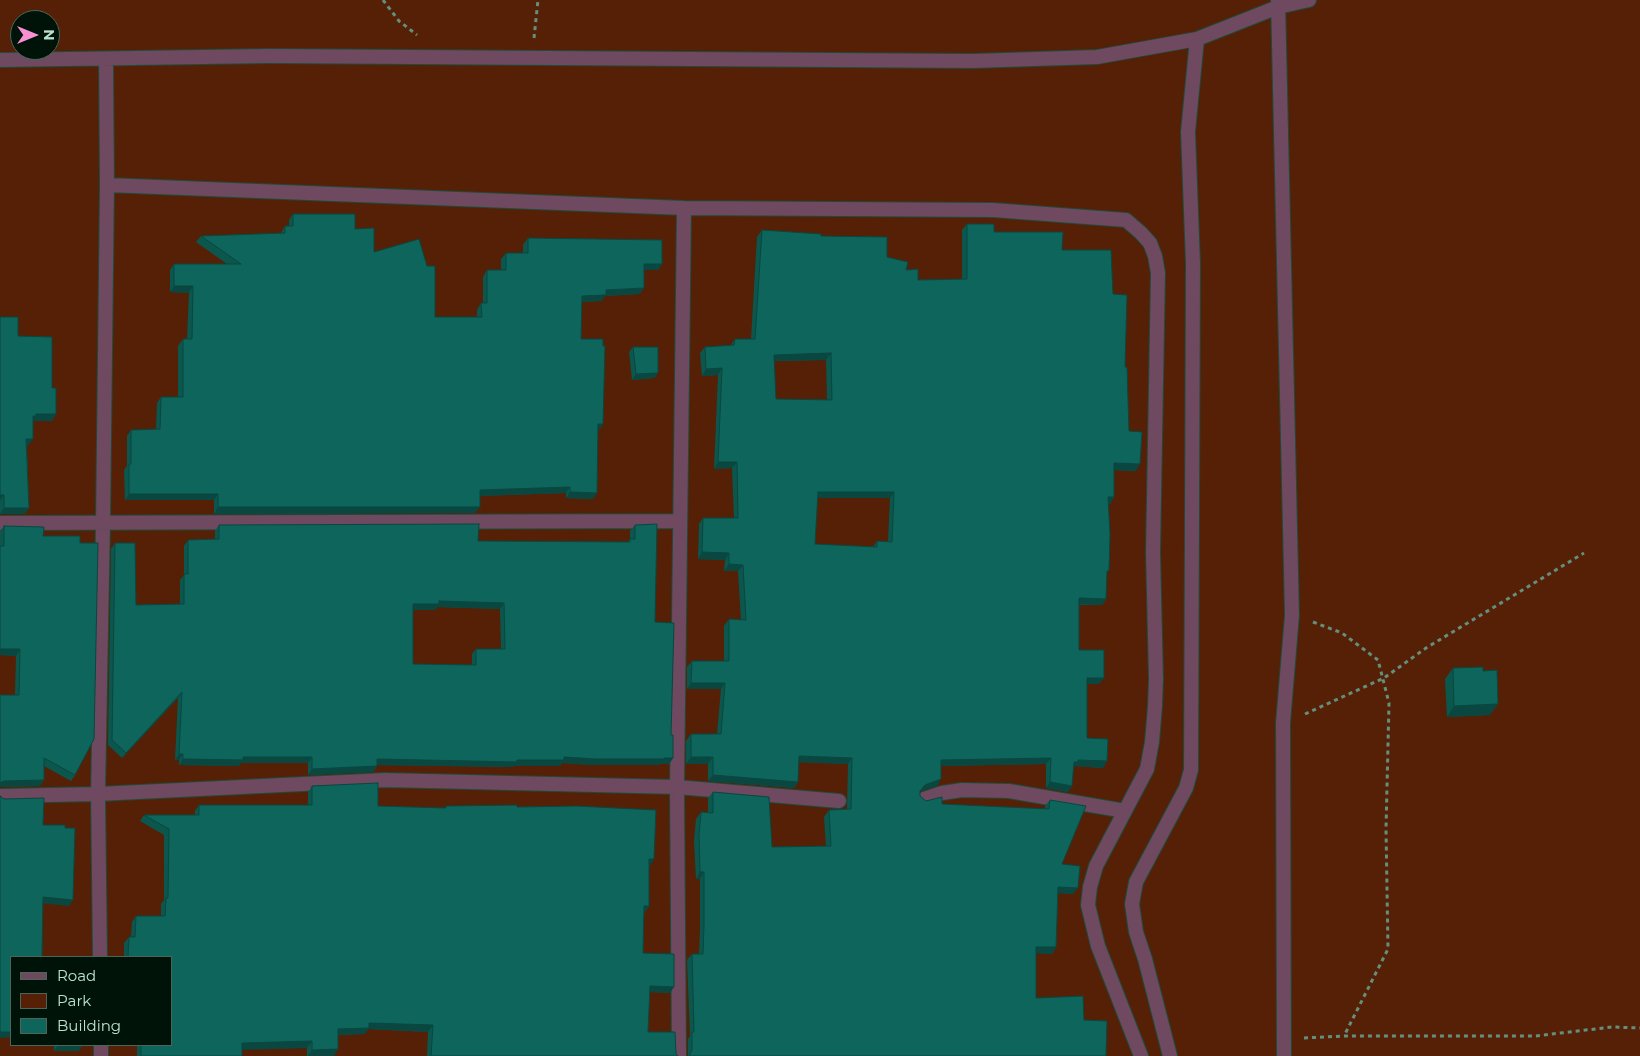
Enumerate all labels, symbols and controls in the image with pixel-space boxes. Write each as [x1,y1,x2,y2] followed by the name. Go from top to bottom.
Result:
[10,10,60,60] north arrow
[40,29,58,41] text: N
[10,956,172,1046] legend
[57,966,96,985] text: Road
[57,991,91,1010] text: Park
[57,1016,121,1035] text: Building

